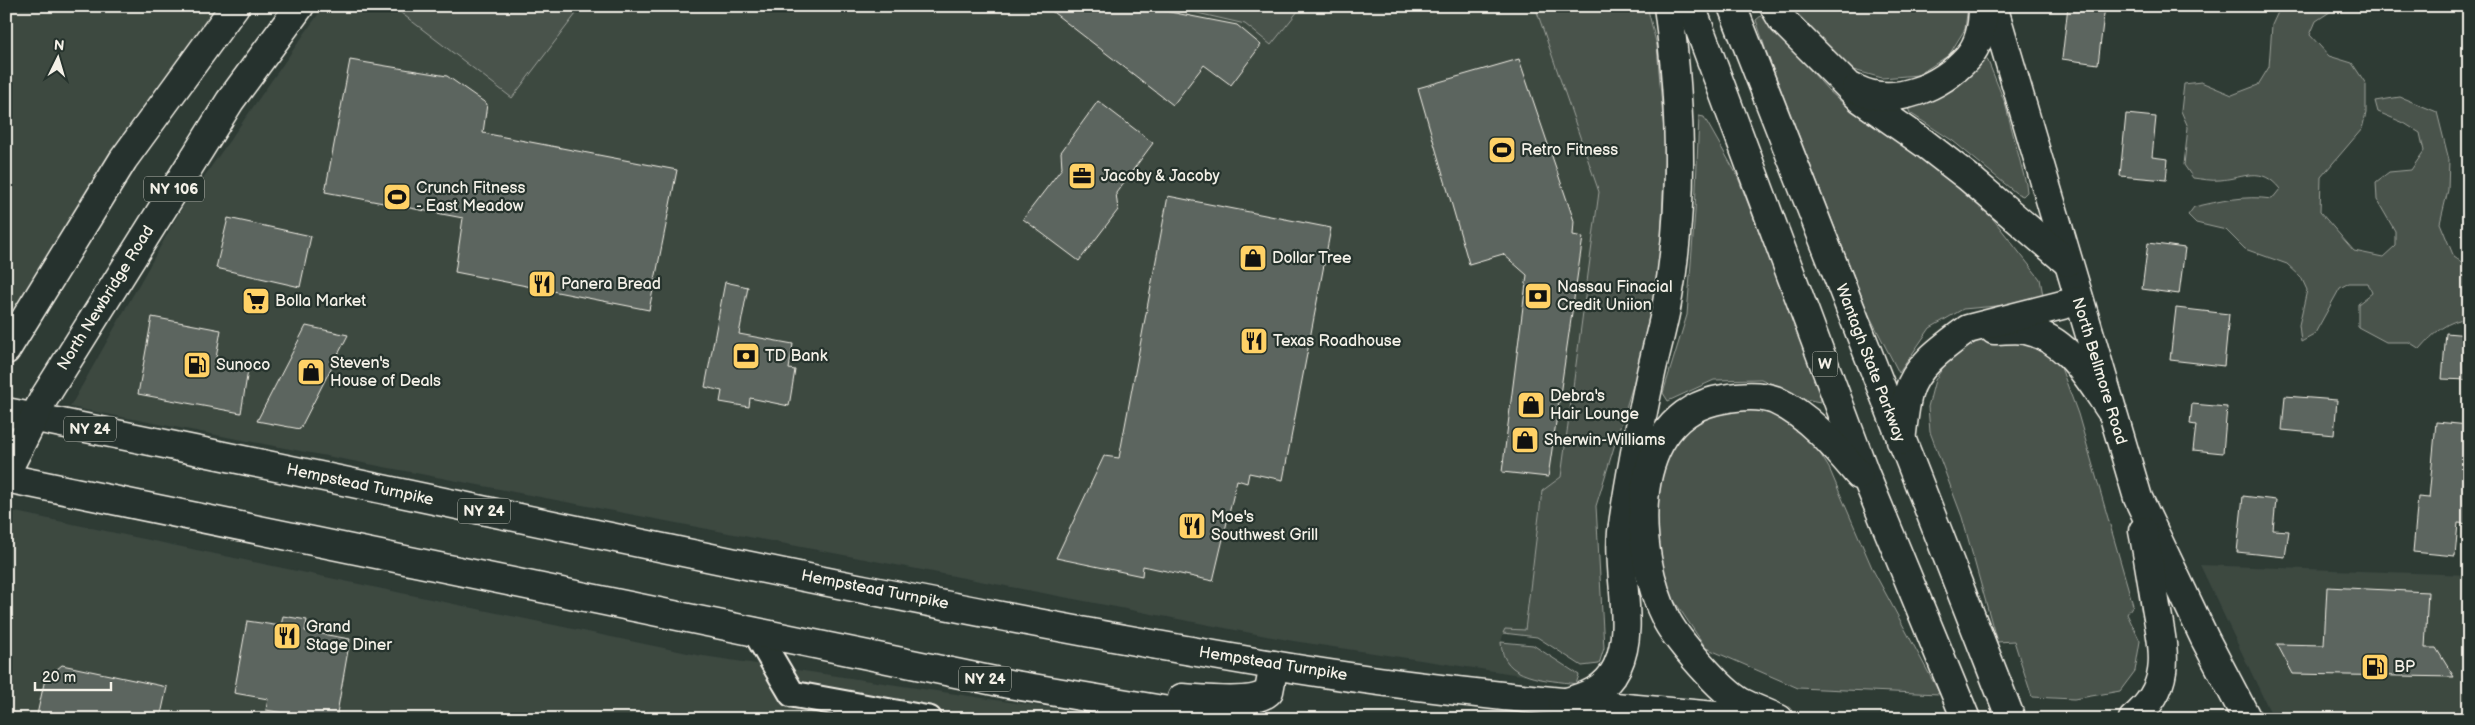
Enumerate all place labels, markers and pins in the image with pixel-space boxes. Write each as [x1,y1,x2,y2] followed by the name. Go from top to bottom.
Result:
[1487,135,1517,165] sports icon: Retro Fitness
[1521,141,1618,160] place label: Retro Fitness
[1067,161,1097,191] office icon: Jacoby & Jacoby
[1101,167,1221,186] place label: Jacoby & Jacoby
[416,179,525,216] place label: Crunch Fitness - East Meadow
[382,182,412,212] sports icon: Crunch Fitness - East Meadow
[1238,243,1268,273] shop icon: Dollar Tree
[1272,249,1352,268] place label: Dollar Tree
[527,269,557,299] restaurant icon: Panera Bread
[561,275,661,294] place label: Panera Bread
[1557,278,1672,315] place label: Nassau Finacial Credit Uniion
[1523,281,1553,311] bank icon: Nassau Finacial Credit Uniion
[241,286,271,316] supermarket icon: Bolla Market
[275,292,366,311] place label: Bolla Market
[1239,326,1269,356] restaurant icon: Texas Roadhouse
[1273,332,1402,351] place label: Texas Roadhouse
[731,341,761,371] bank icon: TD Bank
[765,347,828,366] place label: TD Bank
[182,350,212,380] fuel station icon: Sunoco
[330,354,441,391] place label: Steven's House of Deals
[216,356,270,375] place label: Sunoco
[296,357,326,387] shop icon: Steven's House of Deals
[1550,387,1639,424] place label: Debra's Hair Lounge
[1516,390,1546,420] shop icon: Debra's Hair Lounge
[1510,425,1540,455] shop icon: Sherwin-Williams
[1544,431,1665,450] place label: Sherwin-Williams
[1211,508,1318,545] place label: Moe's Southwest Grill
[1177,511,1207,541] restaurant icon: Moe's Southwest Grill
[306,618,392,655] place label: Grand Stage Diner
[272,621,302,651] restaurant icon: Grand Stage Diner
[2360,652,2390,682] fuel station icon: BP
[2394,658,2415,677] place label: BP

